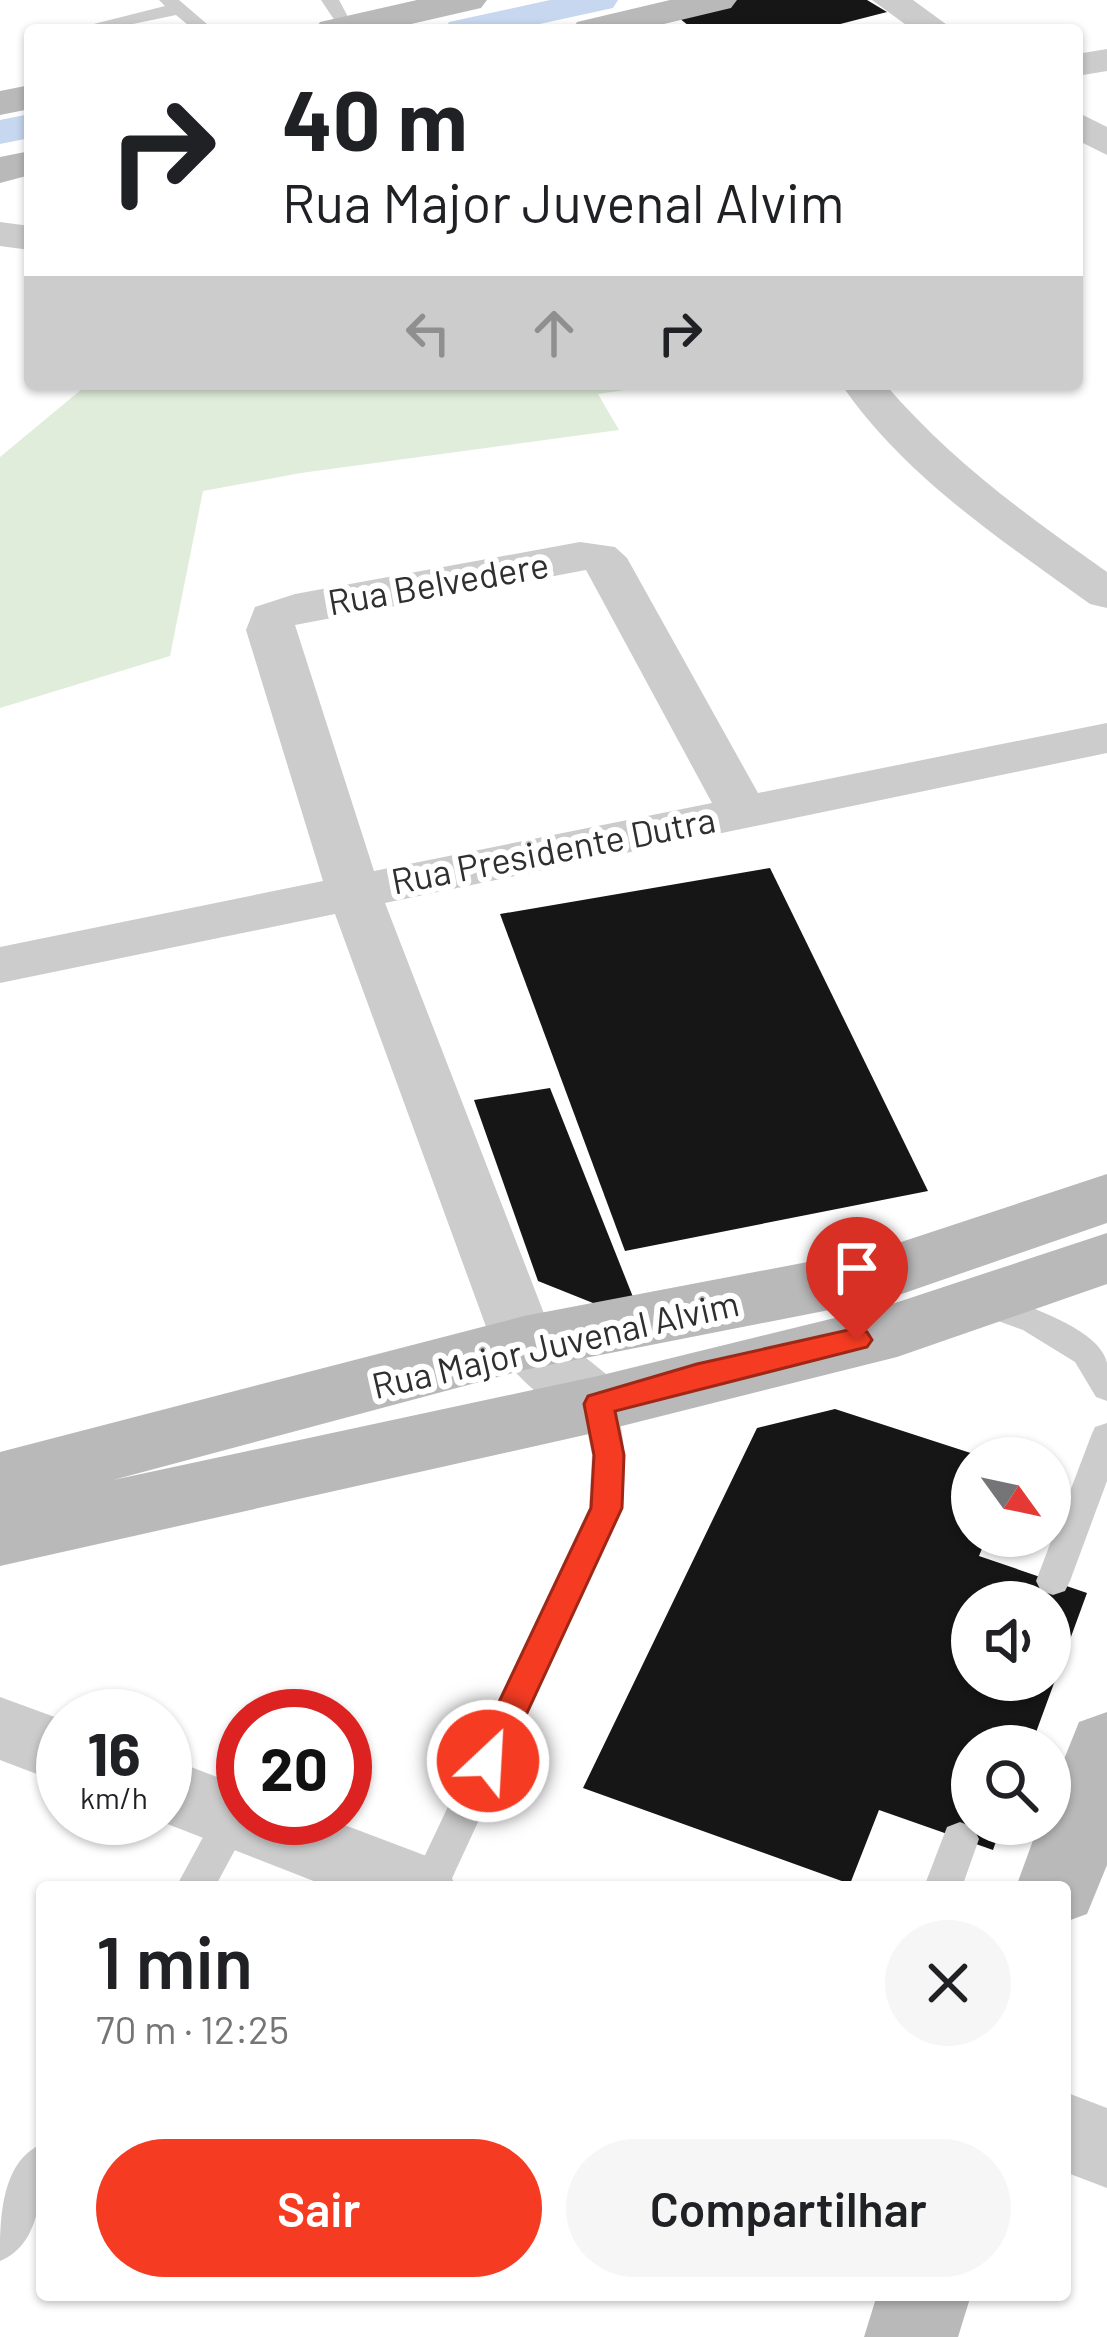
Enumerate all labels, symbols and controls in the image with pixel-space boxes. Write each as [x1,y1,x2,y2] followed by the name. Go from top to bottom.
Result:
[282,67,468,168] text: 40 m
[84,72,240,228] icon: right
[282,169,845,234] text: Rua Major Juvenal Alvim
[395,300,461,366] icon: left
[521,300,587,366] icon: ahead
[647,300,713,366] icon: right
[324,541,552,623] street label: Rua Belvedere
[387,796,719,902] street label: Rua Presidente Dutra
[806,1217,908,1340] pin
[824,1235,890,1301] icon: arrive
[367,1280,743,1406] street label: Rua Major Juvenal Alvim
[951,1437,1071,1557] north arrow
[951,1437,1071,1845] map controls
[951,1581,1071,1701] button: sound
[216,1689,372,1845] speed limit sign: 20
[425,1698,551,1824] position arrow
[87,1716,141,1788] text: 16
[951,1725,1071,1845] button: search
[80,1779,148,1815] text: km/h
[96,1917,253,2003] text: 1 min
[885,1920,1011,2046] button: close
[96,2005,289,2052] text: 70 m · 12:25
[96,2139,542,2277] button: Sair
[566,2139,1011,2277] button: Compartilhar

